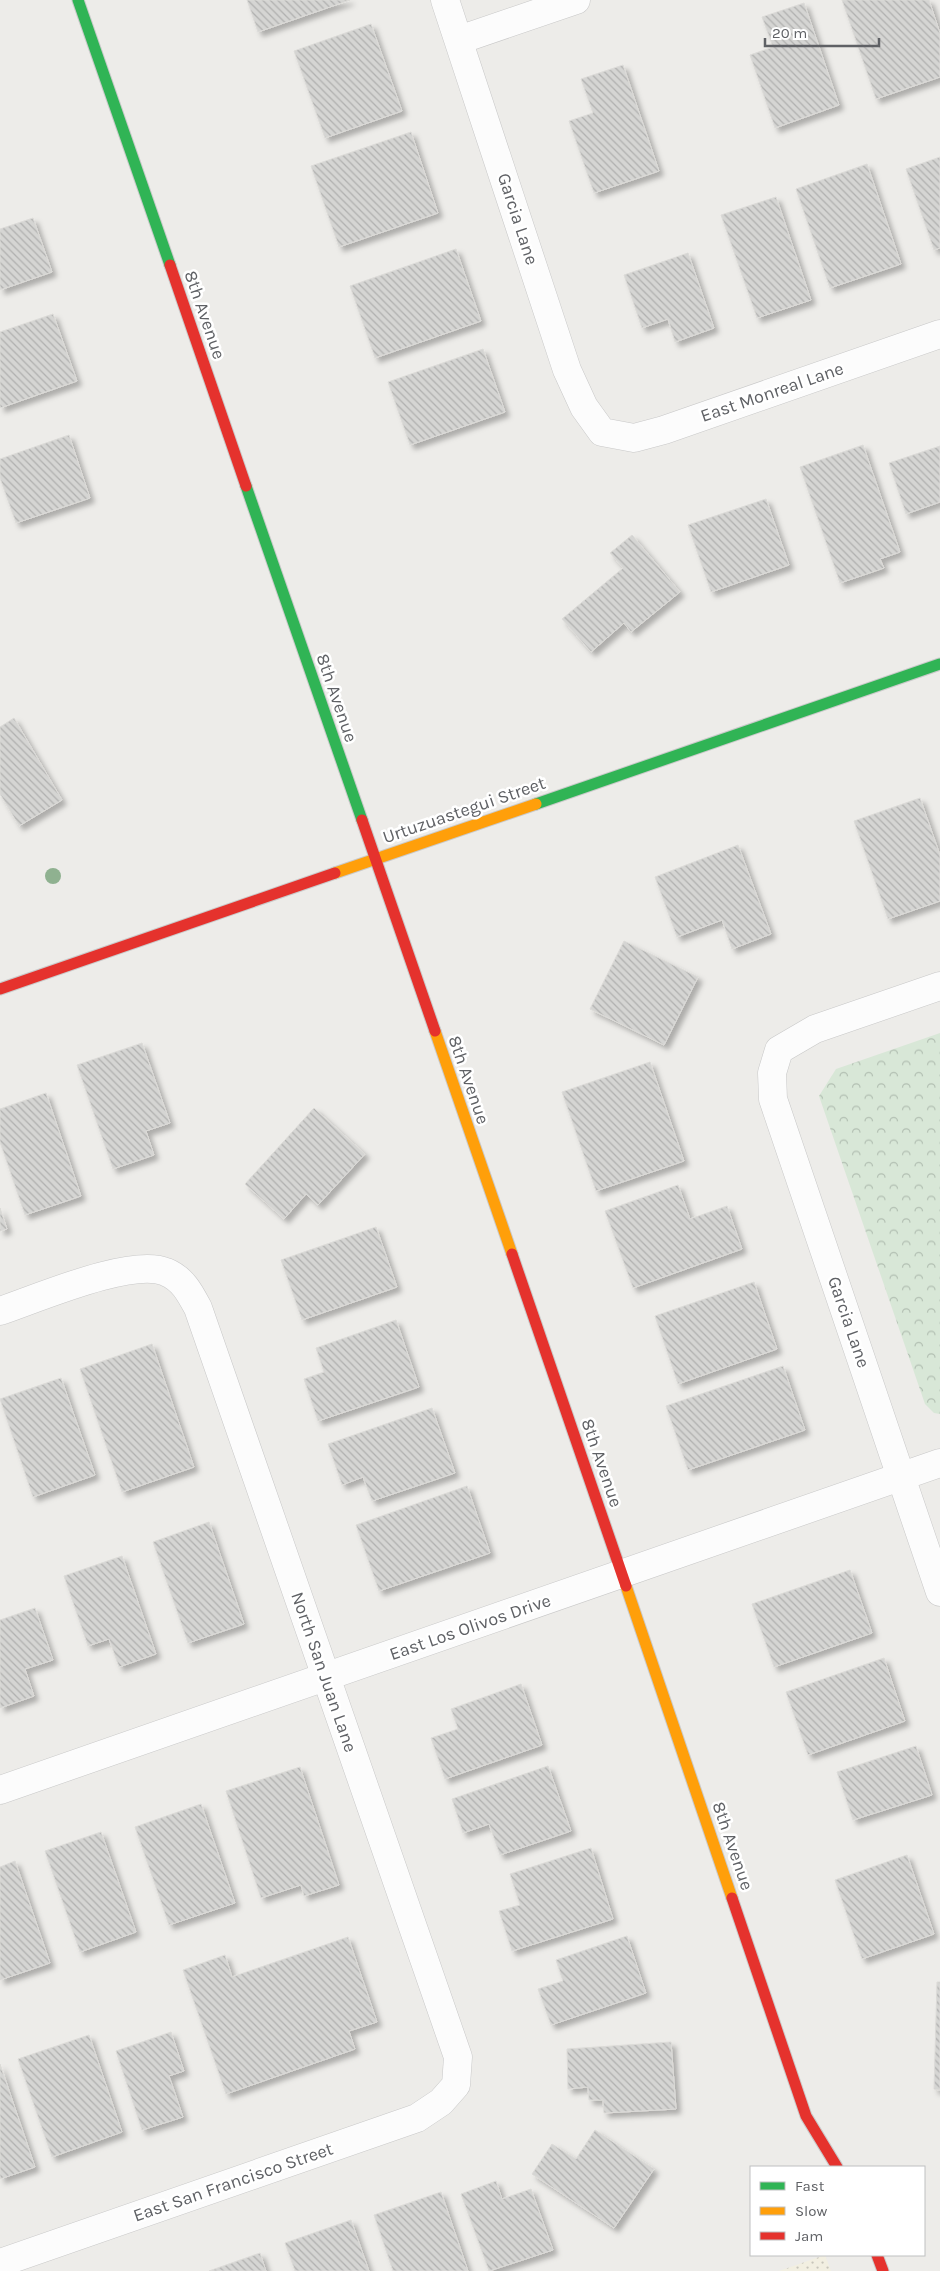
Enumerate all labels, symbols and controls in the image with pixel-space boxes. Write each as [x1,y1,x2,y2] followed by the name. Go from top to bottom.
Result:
[765,15,879,47] scale bar
[772,24,807,42] text: 20 m
[493,170,543,268] street label: Garcia Lane
[180,268,230,362] street label: 8th Avenue
[698,357,846,427] street label: East Monreal Lane
[312,651,362,745] street label: 8th Avenue
[380,772,549,848] street label: Urtuzuastegui Street
[444,1033,494,1127] street label: 8th Avenue
[823,1273,875,1371] street label: Garcia Lane
[577,1416,627,1510] street label: 8th Avenue
[286,1589,362,1755] street label: North San Juan Lane
[386,1589,554,1665] street label: East Los Olivos Drive
[708,1799,758,1893] street label: 8th Avenue
[130,2137,336,2227] street label: East San Francisco Street
[750,2166,925,2256] legend
[795,2177,825,2195] text: Fast
[795,2202,827,2220] text: Slow
[795,2227,823,2245] text: Jam

